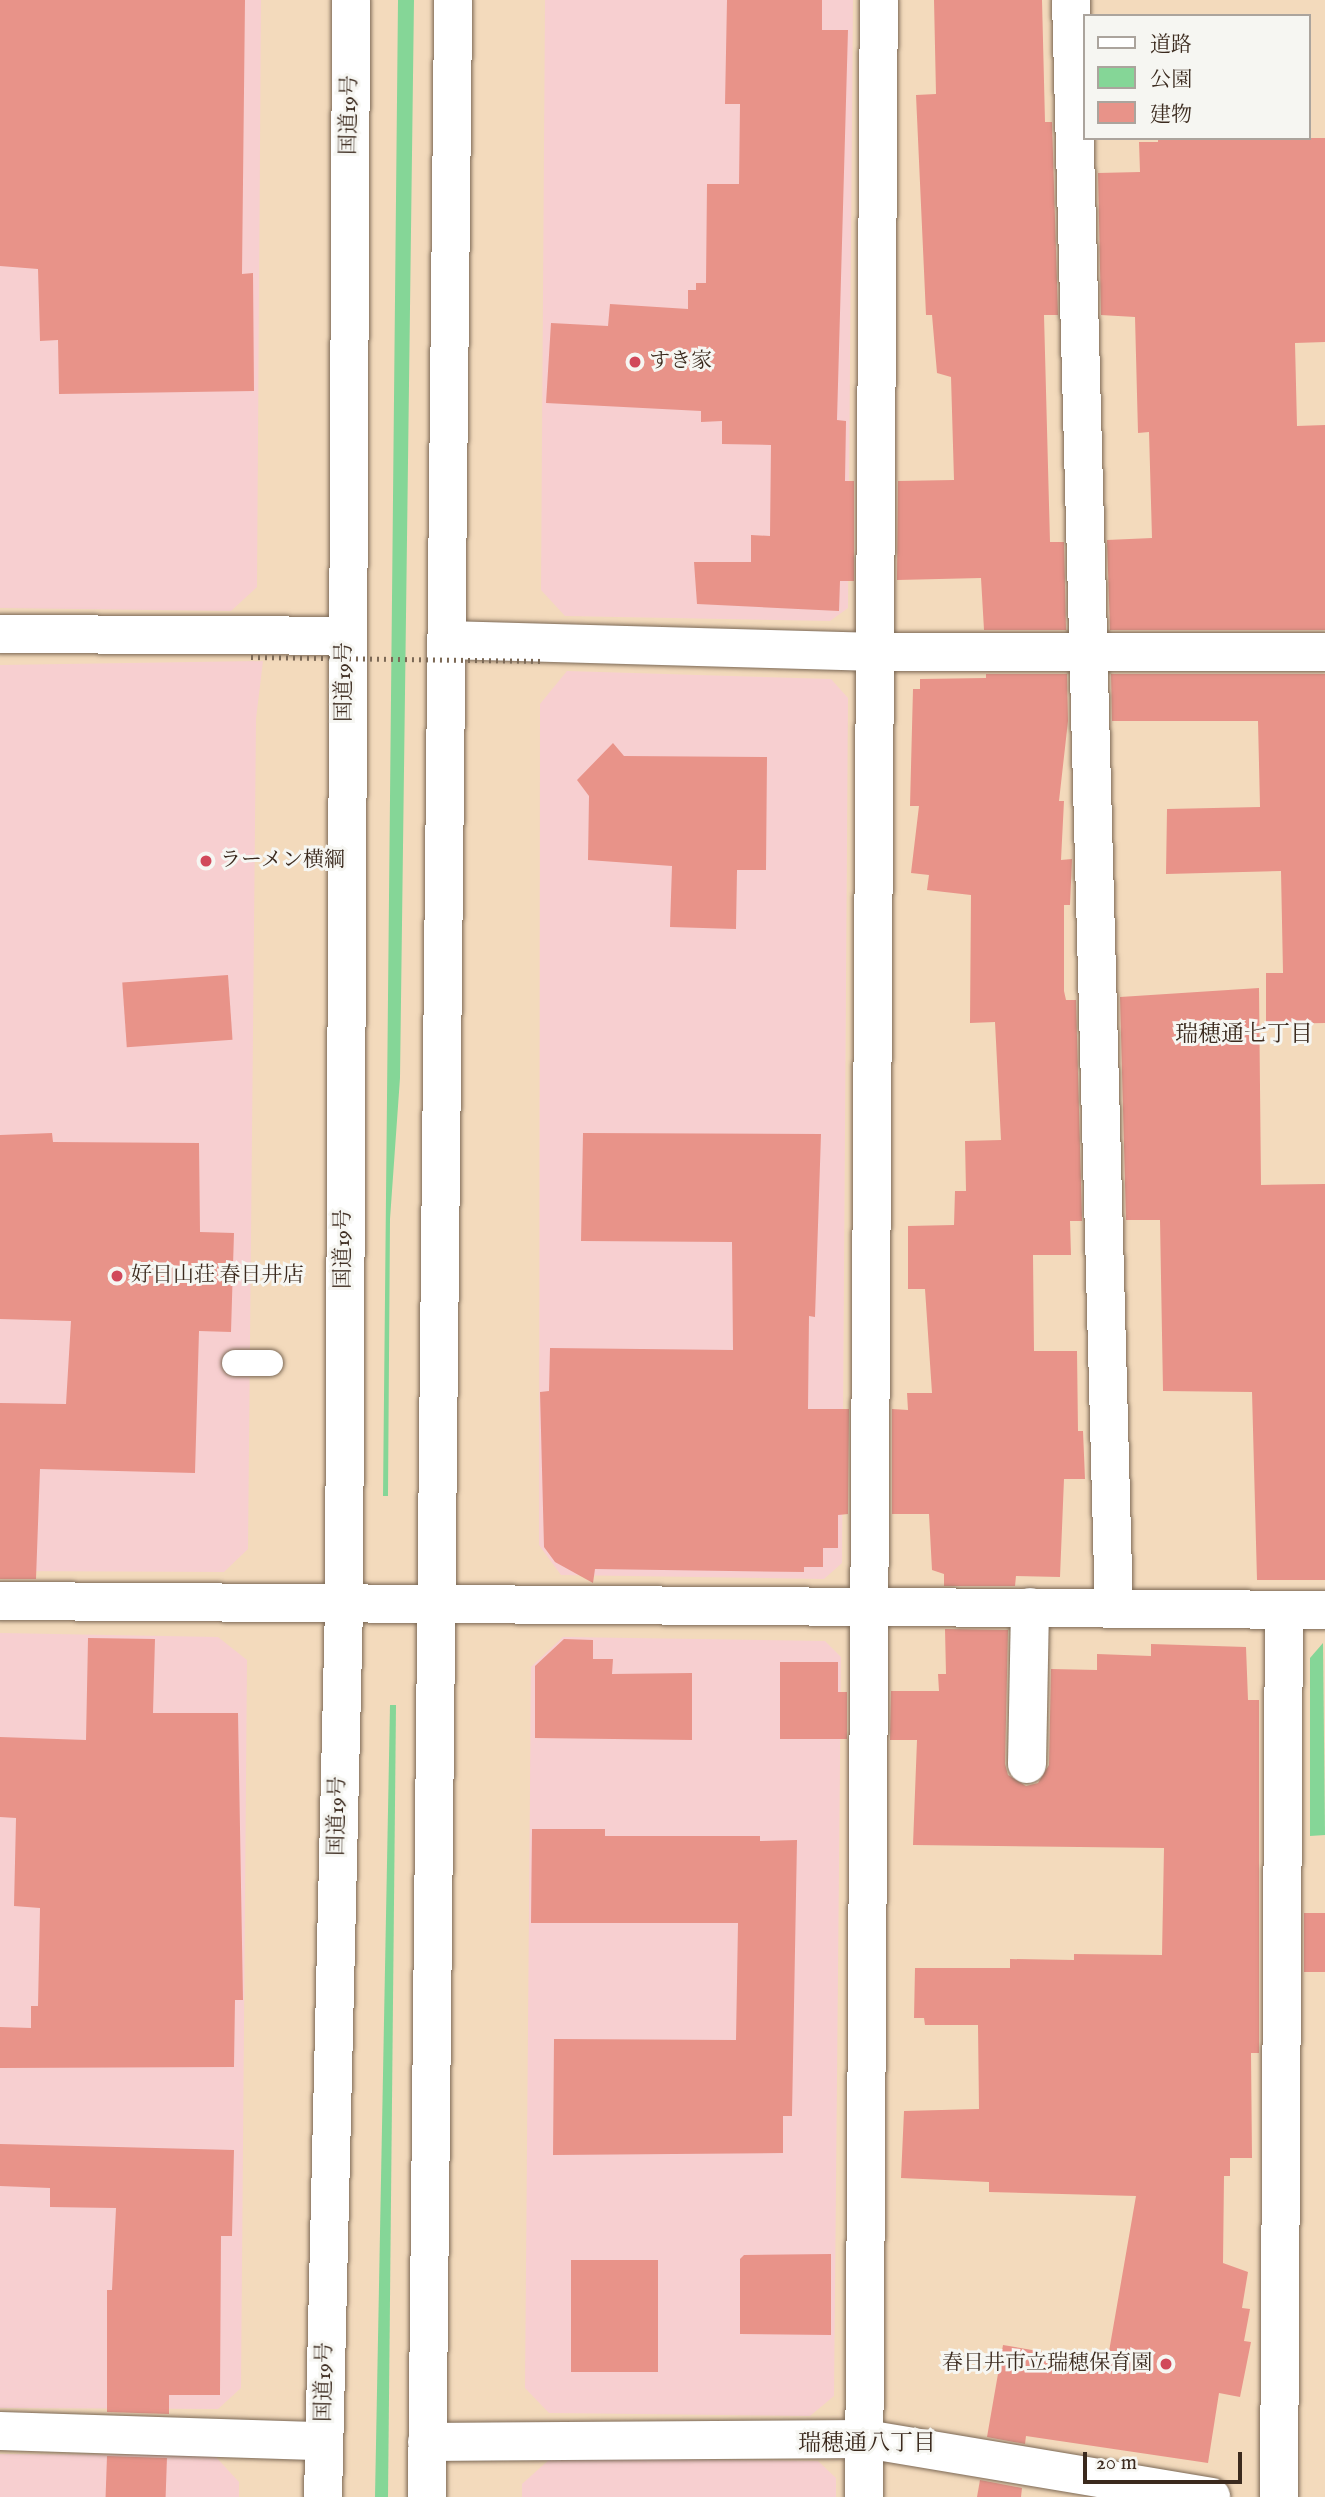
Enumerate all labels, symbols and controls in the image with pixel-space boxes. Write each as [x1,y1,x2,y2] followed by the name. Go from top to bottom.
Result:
[1084,14,1311,140] legend
[1150,32,1192,59] text: 道路
[1150,67,1192,94] text: 公園
[337,75,363,155] street label: 国道19号
[1150,102,1192,129] text: 建物
[649,349,712,375] place label: すき家
[627,354,643,370] marker: すき家
[332,642,358,722] street label: 国道19号
[220,848,346,874] place label: ラーメン横綱
[198,853,214,869] marker: ラーメン横綱
[1175,1021,1313,1049] district label: 瑞穂通七丁目
[331,1209,357,1289] street label: 国道19号
[131,1263,304,1289] place label: 好日山荘 春日井店
[109,1268,125,1284] marker: 好日山荘 春日井店
[325,1776,351,1856] street label: 国道19号
[312,2342,338,2422] street label: 国道19号
[942,2351,1152,2377] place label: 春日井市立瑞穂保育園
[1158,2356,1174,2372] marker: 春日井市立瑞穂保育園
[798,2430,936,2458] district label: 瑞穂通八丁目
[1087,2438,1246,2482] scale bar
[1096,2450,1137,2477] text: 20 m

